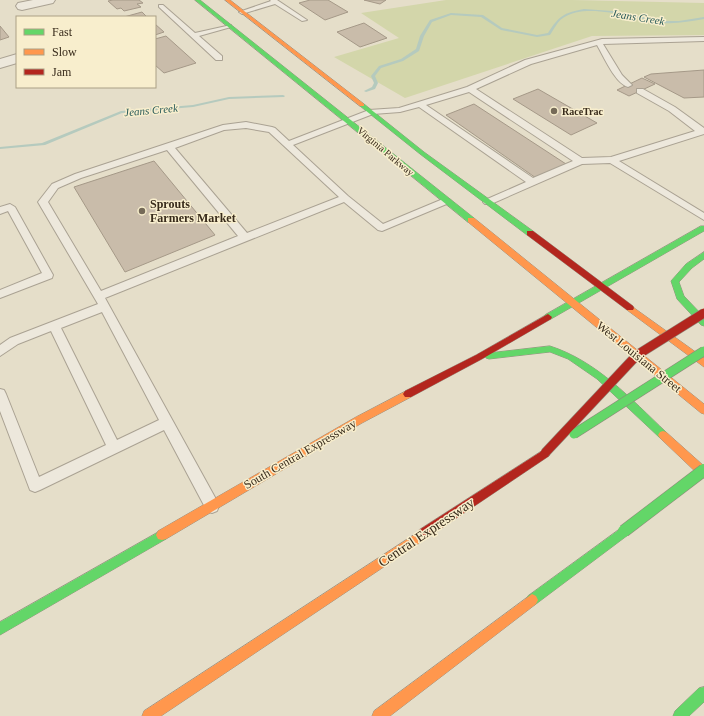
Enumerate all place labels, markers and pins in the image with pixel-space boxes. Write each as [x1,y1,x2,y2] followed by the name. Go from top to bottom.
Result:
[549,106,559,116] marker: RaceTrac
[562,106,603,117] place label: RaceTrac
[150,197,236,225] place label: Sprouts Farmers Market
[137,206,147,216] marker: Sprouts Farmers Market

